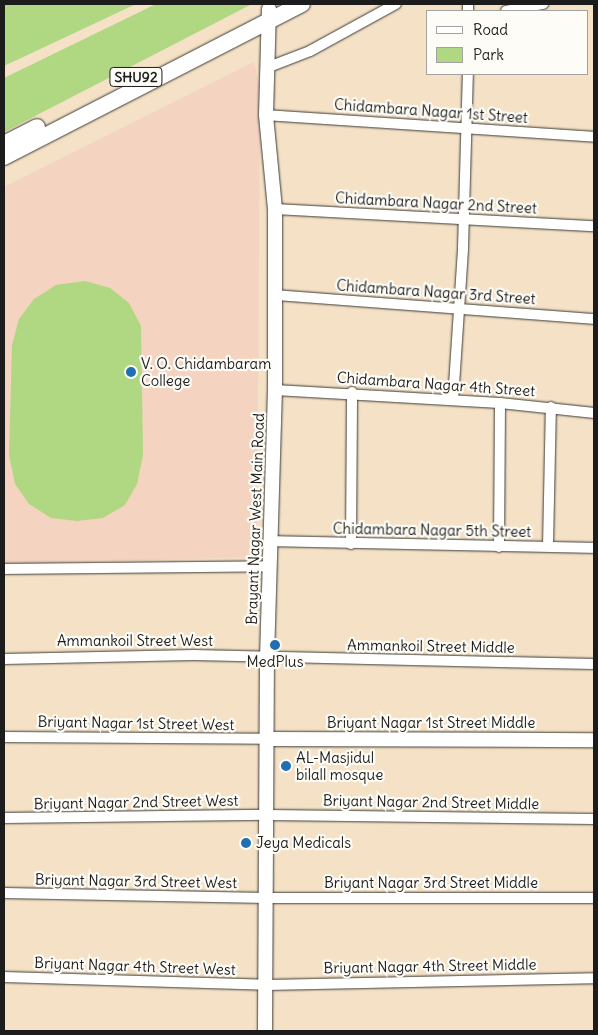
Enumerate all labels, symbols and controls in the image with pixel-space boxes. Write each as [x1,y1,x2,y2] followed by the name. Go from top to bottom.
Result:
[426,10,588,75] legend
[473,20,508,39] text: Road
[473,45,504,64] text: Park
[108,66,164,88] road number: SHU92
[334,95,528,127] street label: Chidambara Nagar 1st Street
[335,189,537,217] street label: Chidambara Nagar 2nd Street
[336,276,536,308] street label: Chidambara Nagar 3rd Street
[141,354,271,389] place label: V. O. Chidambaram College
[125,366,137,378] marker: V. O. Chidambaram College
[336,368,536,400] street label: Chidambara Nagar 4th Street
[242,413,268,625] street label: Brayant Nagar West Main Road
[333,519,531,541] street label: Chidambara Nagar 5th Street
[57,632,213,650] street label: Ammankoil Street West
[347,636,515,656] street label: Ammankoil Street Middle
[269,639,281,651] marker: MedPlus
[247,653,303,671] place label: MedPlus
[37,712,235,734] street label: Briyant Nagar 1st Street West
[327,714,535,732] street label: Briyant Nagar 1st Street Middle
[296,748,383,783] place label: AL-Masjidul bilall mosque
[280,760,292,772] marker: AL-Masjidul bilall mosque
[33,791,239,813] street label: Briyant Nagar 2nd Street West
[323,791,539,813] street label: Briyant Nagar 2nd Street Middle
[256,834,351,852] place label: Jeya Medicals
[240,837,252,849] marker: Jeya Medicals
[35,870,237,892] street label: Briyant Nagar 3rd Street West
[324,874,538,892] street label: Briyant Nagar 3rd Street Middle
[34,953,236,979] street label: Briyant Nagar 4th Street West
[323,955,537,977] street label: Briyant Nagar 4th Street Middle

